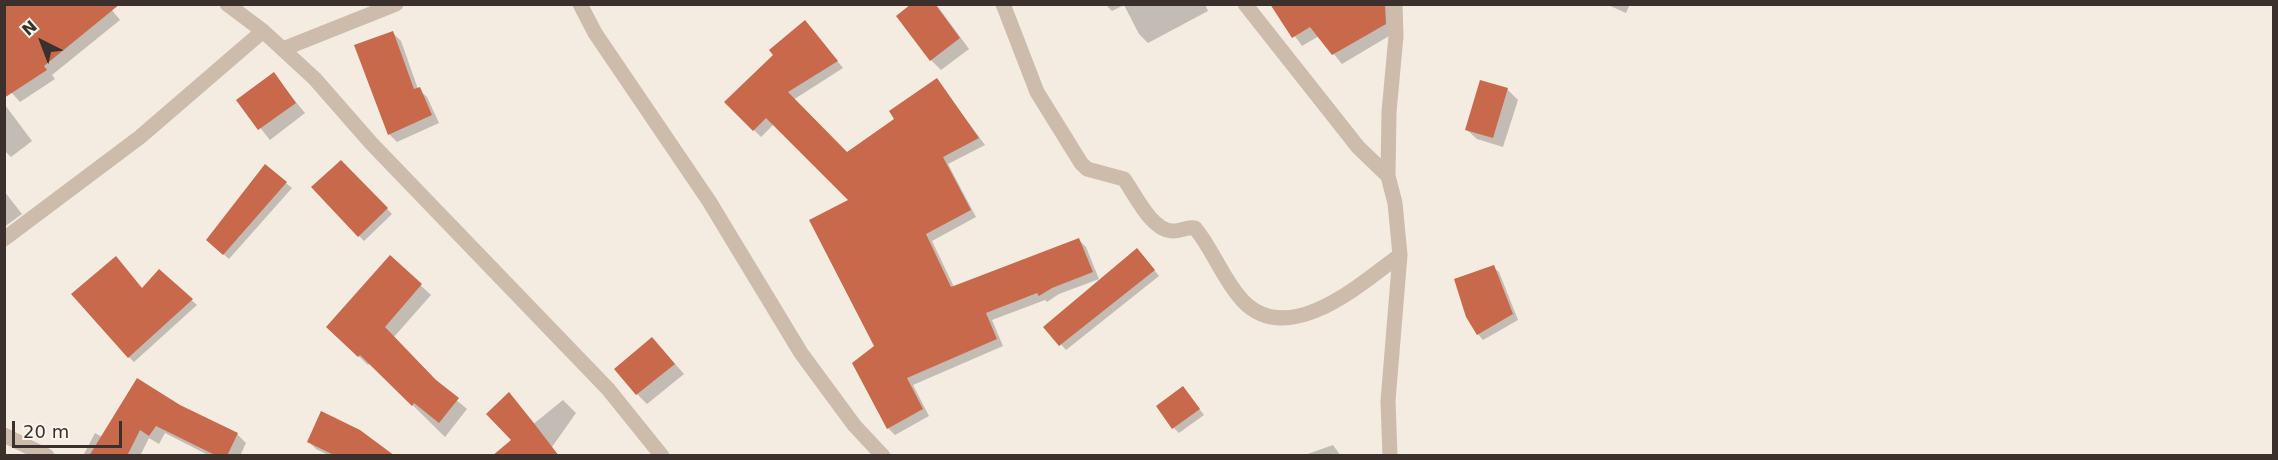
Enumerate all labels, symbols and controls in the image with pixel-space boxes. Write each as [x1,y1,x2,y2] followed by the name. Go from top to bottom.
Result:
[12,12,72,72] north arrow
[18,17,41,40] text: N
[15,409,124,447] scale bar
[23,421,69,442] text: 20 m

